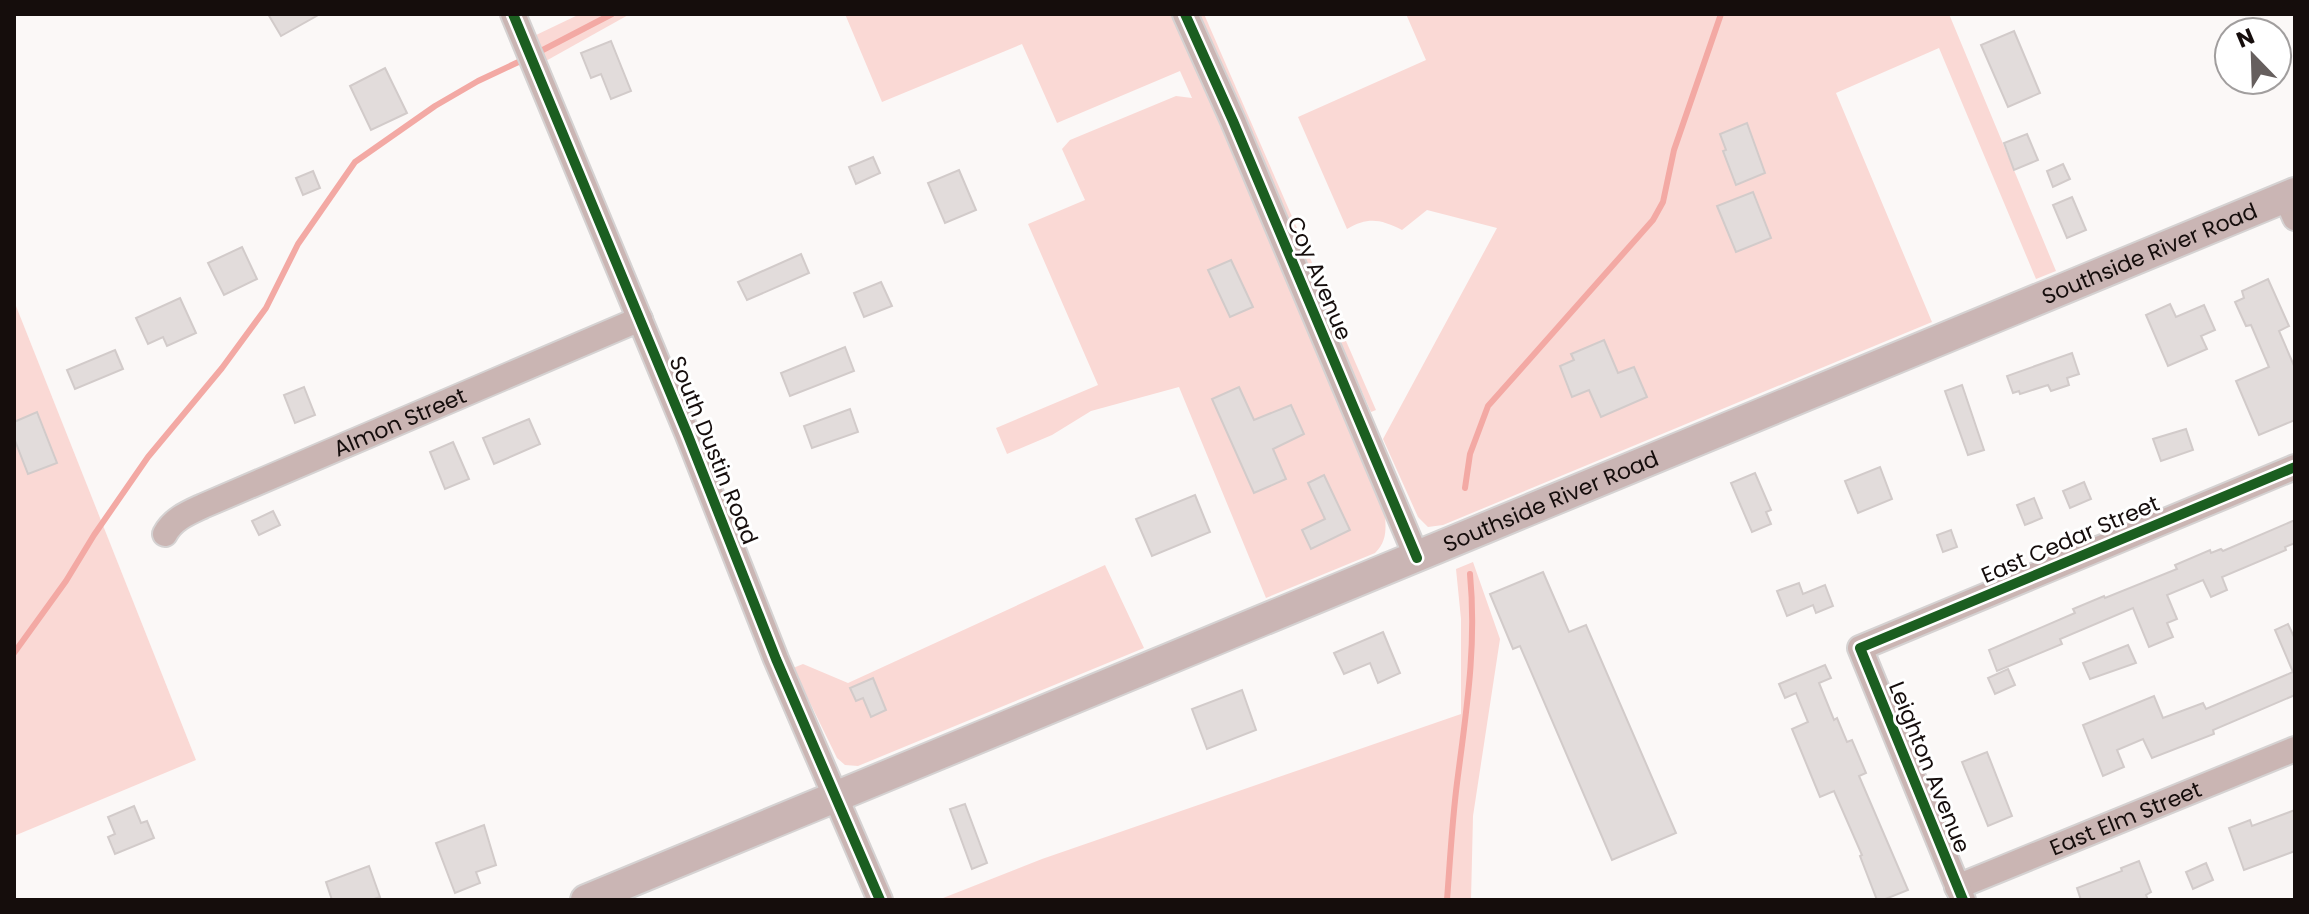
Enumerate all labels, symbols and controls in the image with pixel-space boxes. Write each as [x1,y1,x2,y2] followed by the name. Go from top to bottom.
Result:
[2213,16,2293,96] north arrow
[2232,21,2259,56] text: N
[2037,195,2262,312] street label: Southside River Road
[1279,211,1360,345] street label: Coy Avenue
[662,351,766,549] street label: South Dustin Road
[329,380,471,464] street label: Almon Street
[1438,443,1663,560] street label: Southside River Road
[1977,488,2164,591] street label: East Cedar Street
[1881,677,1978,857] street label: Leighton Avenue
[2045,774,2206,863] street label: East Elm Street

